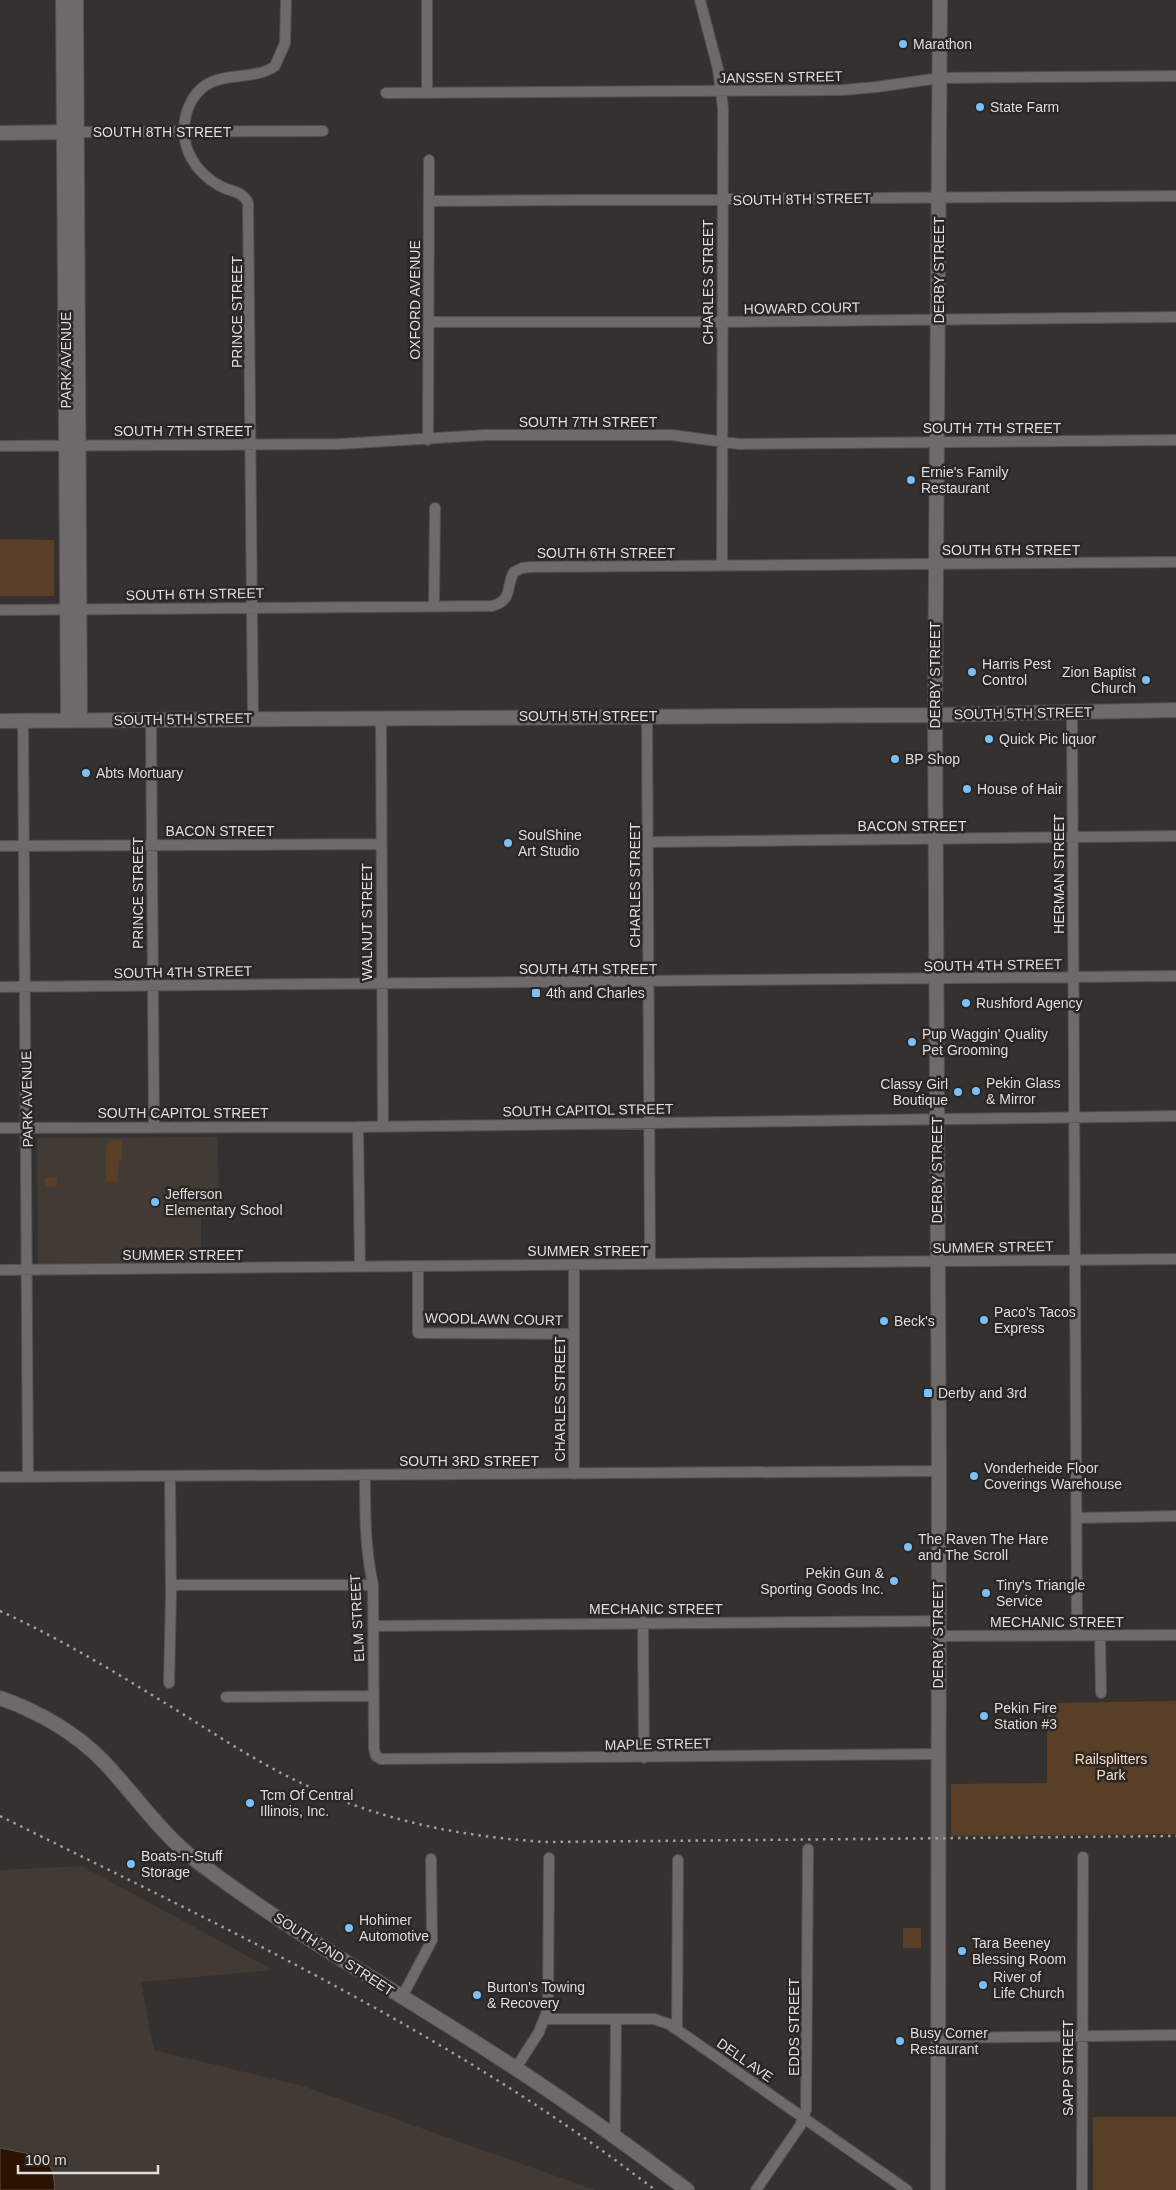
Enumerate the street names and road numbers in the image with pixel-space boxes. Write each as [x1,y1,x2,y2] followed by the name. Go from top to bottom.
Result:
[719,68,843,86] street label: JANSSEN STREET
[93,124,232,140] street label: SOUTH 8TH STREET
[733,190,872,208] street label: SOUTH 8TH STREET
[931,216,947,324] street label: DERBY STREET
[700,219,716,345] street label: CHARLES STREET
[407,240,423,360] street label: OXFORD AVENUE
[229,256,245,368] street label: PRINCE STREET
[744,299,861,317] street label: HOWARD COURT
[58,312,74,408] street label: PARK AVENUE
[519,414,658,430] street label: SOUTH 7TH STREET
[923,420,1062,436] street label: SOUTH 7TH STREET
[114,423,253,439] street label: SOUTH 7TH STREET
[942,542,1081,558] street label: SOUTH 6TH STREET
[537,545,676,561] street label: SOUTH 6TH STREET
[126,585,265,603] street label: SOUTH 6TH STREET
[927,621,943,729] street label: DERBY STREET
[954,704,1093,722] street label: SOUTH 5TH STREET
[519,708,658,724] street label: SOUTH 5TH STREET
[114,710,253,728] street label: SOUTH 5TH STREET
[1051,814,1067,934] street label: HERMAN STREET
[858,818,967,834] street label: BACON STREET
[627,822,643,948] street label: CHARLES STREET
[166,823,275,839] street label: BACON STREET
[130,837,146,949] street label: PRINCE STREET
[359,863,375,981] street label: WALNUT STREET
[924,956,1063,974] street label: SOUTH 4TH STREET
[519,961,658,977] street label: SOUTH 4TH STREET
[114,963,253,981] street label: SOUTH 4TH STREET
[18,1050,36,1148] street label: PARK AVENUE
[502,1101,674,1119] street label: SOUTH CAPITOL STREET
[97,1105,269,1121] street label: SOUTH CAPITOL STREET
[929,1116,945,1224] street label: DERBY STREET
[932,1238,1054,1256] street label: SUMMER STREET
[527,1243,649,1259] street label: SUMMER STREET
[122,1247,244,1263] street label: SUMMER STREET
[425,1310,564,1328] street label: WOODLAWN COURT
[552,1336,568,1462] street label: CHARLES STREET
[399,1453,539,1469] street label: SOUTH 3RD STREET
[347,1573,367,1662] street label: ELM STREET
[930,1581,946,1689] street label: DERBY STREET
[589,1601,723,1617] street label: MECHANIC STREET
[990,1614,1124,1630] street label: MECHANIC STREET
[605,1735,712,1753] street label: MAPLE STREET
[271,1909,397,1999] street label: SOUTH 2ND STREET
[786,1978,802,2076] street label: EDDS STREET
[1060,2019,1076,2116] street label: SAPP STREET
[714,2035,776,2085] street label: DELL AVE

